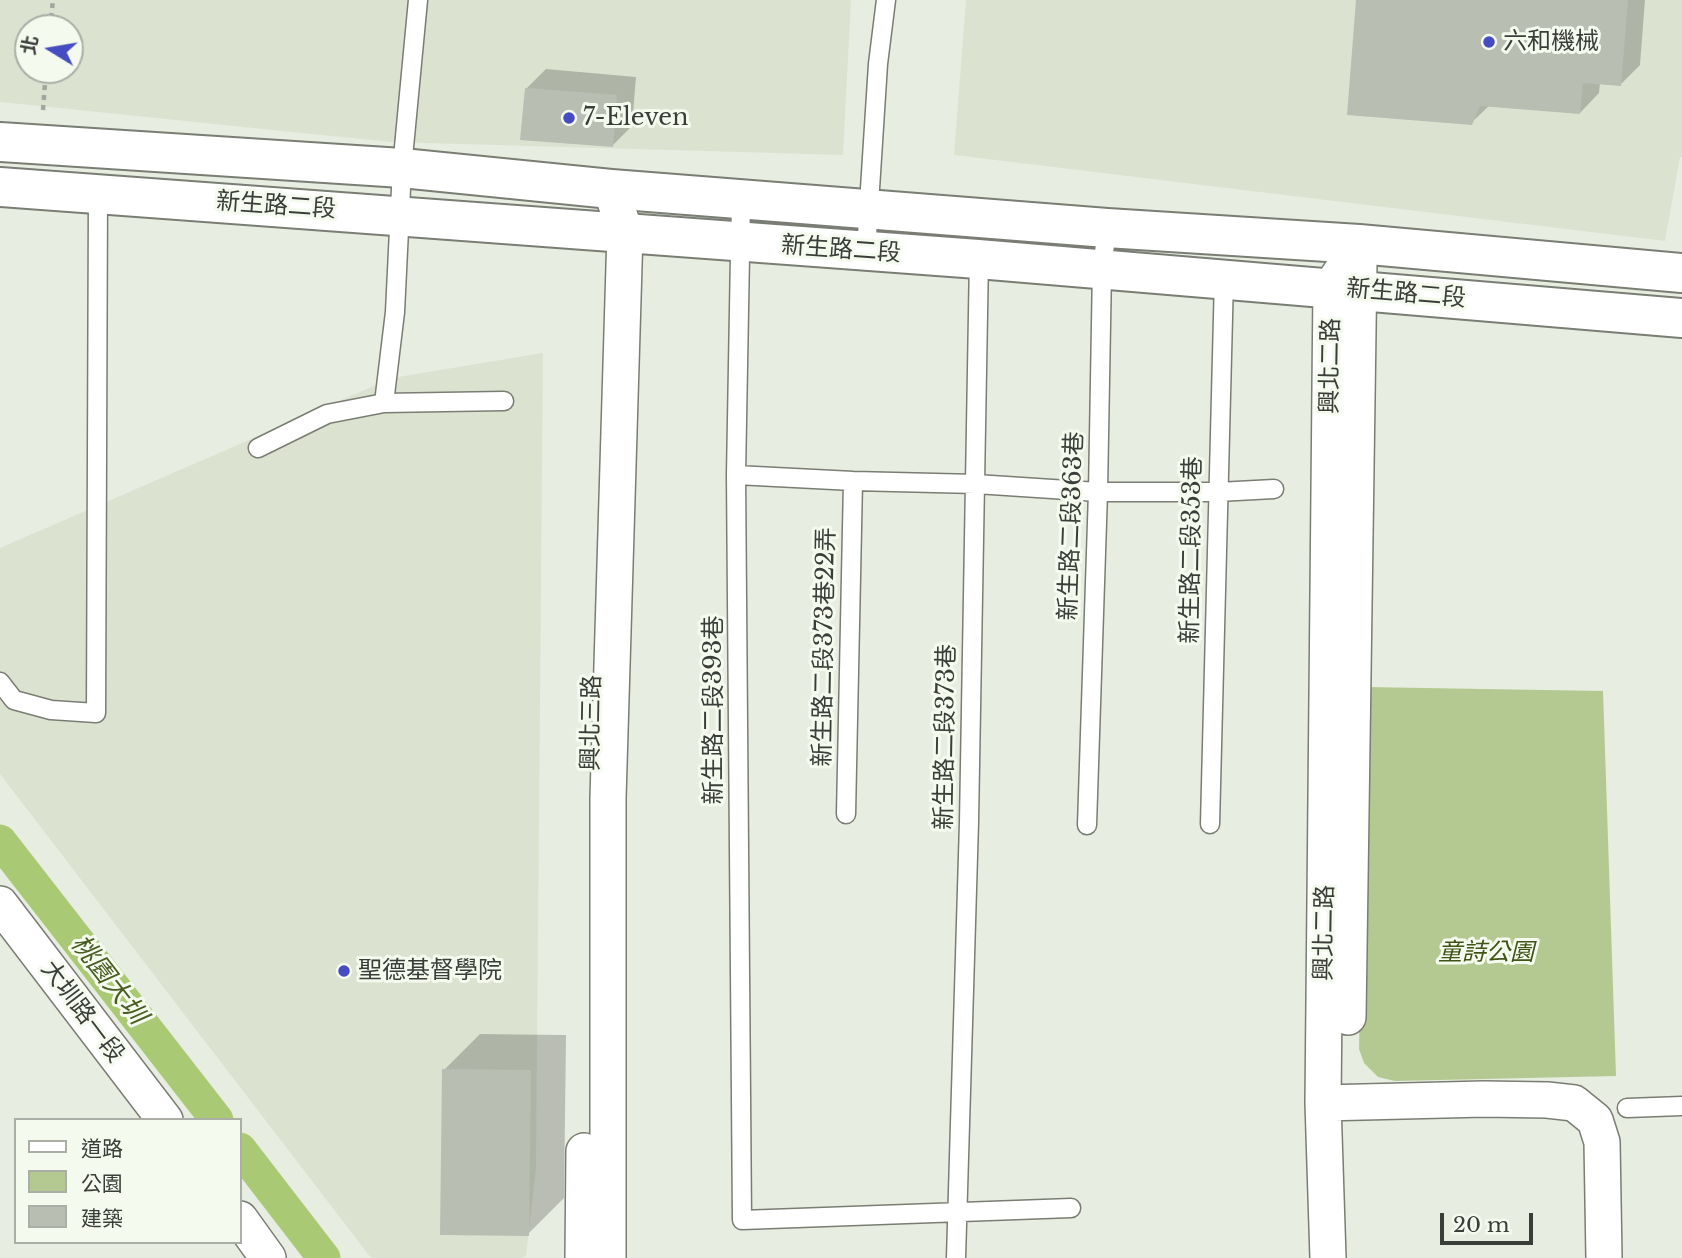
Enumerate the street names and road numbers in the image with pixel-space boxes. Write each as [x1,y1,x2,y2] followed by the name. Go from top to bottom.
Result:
[215,187,337,225] street label: 新生路二段
[780,231,902,269] street label: 新生路二段
[1345,274,1467,314] street label: 新生路二段
[1316,318,1346,414] street label: 興北二路
[1054,431,1090,621] street label: 新生路二段363巷
[1176,456,1208,644] street label: 新生路二段353巷
[809,527,841,767] street label: 新生路二段373巷22弄
[700,616,728,804] street label: 新生路二段393巷
[930,644,962,830] street label: 新生路二段373巷
[577,675,607,771] street label: 興北三路
[1310,885,1340,981] street label: 興北二路
[34,955,130,1069] street label: 大圳路一段

